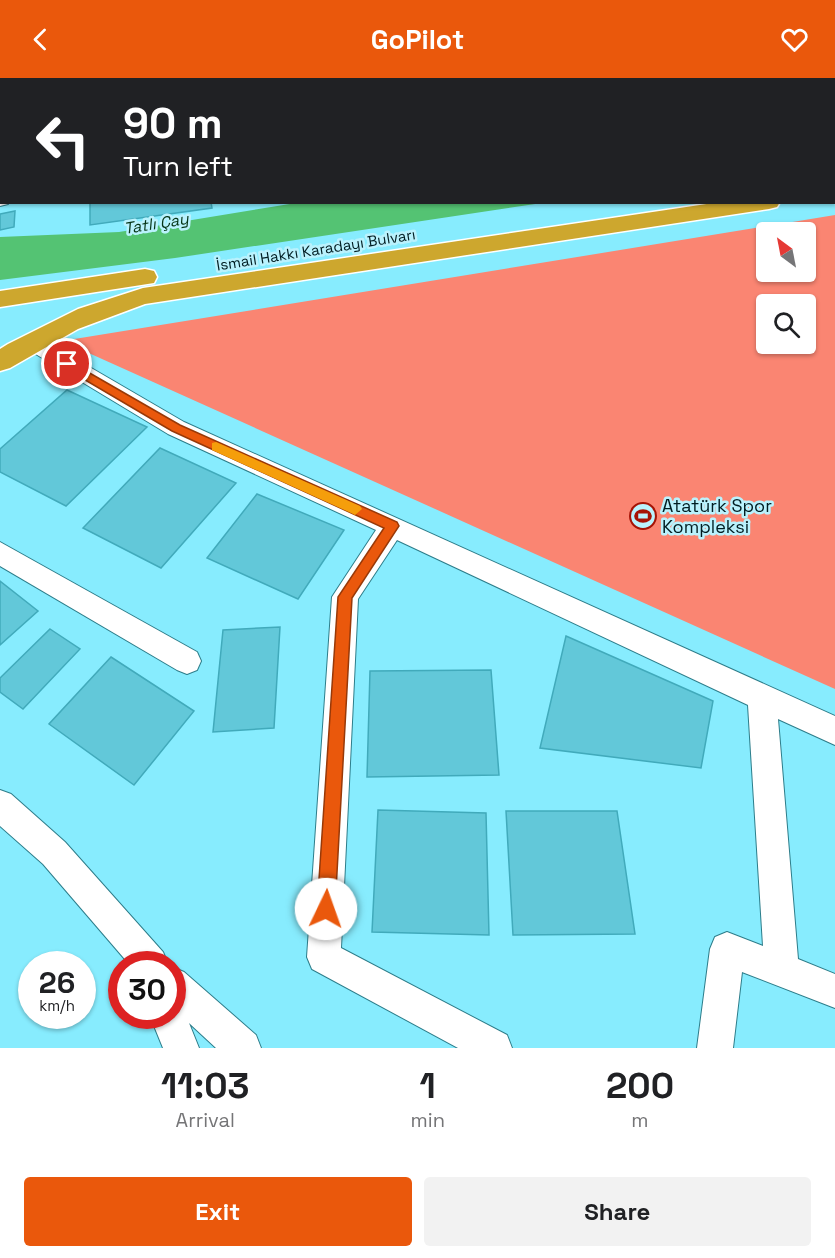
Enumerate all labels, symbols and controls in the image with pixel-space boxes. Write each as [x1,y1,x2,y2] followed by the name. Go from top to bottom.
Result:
[371,22,464,57] text: GoPilot
[24,23,57,56] icon: back
[778,23,811,56] icon: heart
[123,97,223,150] text: 90 m
[24,102,102,180] icon: left
[123,149,233,184] text: Turn left
[122,208,191,239] water label: Tatlı Çay
[756,222,816,282] north arrow
[756,222,816,354] map controls
[215,224,417,275] street label: İsmail Hakkı Karadayı Bulvarı
[756,294,816,354] button: search
[41,338,92,389] pin
[50,347,83,380] icon: arrive
[662,494,772,538] place label: Atatürk Spor Kompleksi
[628,501,658,531] sports icon: Atatürk Spor Kompleksi
[294,877,358,941] position arrow
[108,951,186,1029] speed limit sign: 30
[39,963,75,1002] text: 26
[39,996,75,1015] text: km/h
[161,1063,250,1109] text: 11:03
[420,1063,436,1109] text: 1
[606,1063,674,1109] text: 200
[176,1107,235,1133] text: Arrival
[411,1107,445,1133] text: min
[631,1107,649,1133] text: m
[24,1177,412,1246] button: Exit
[424,1177,811,1246] button: Share

